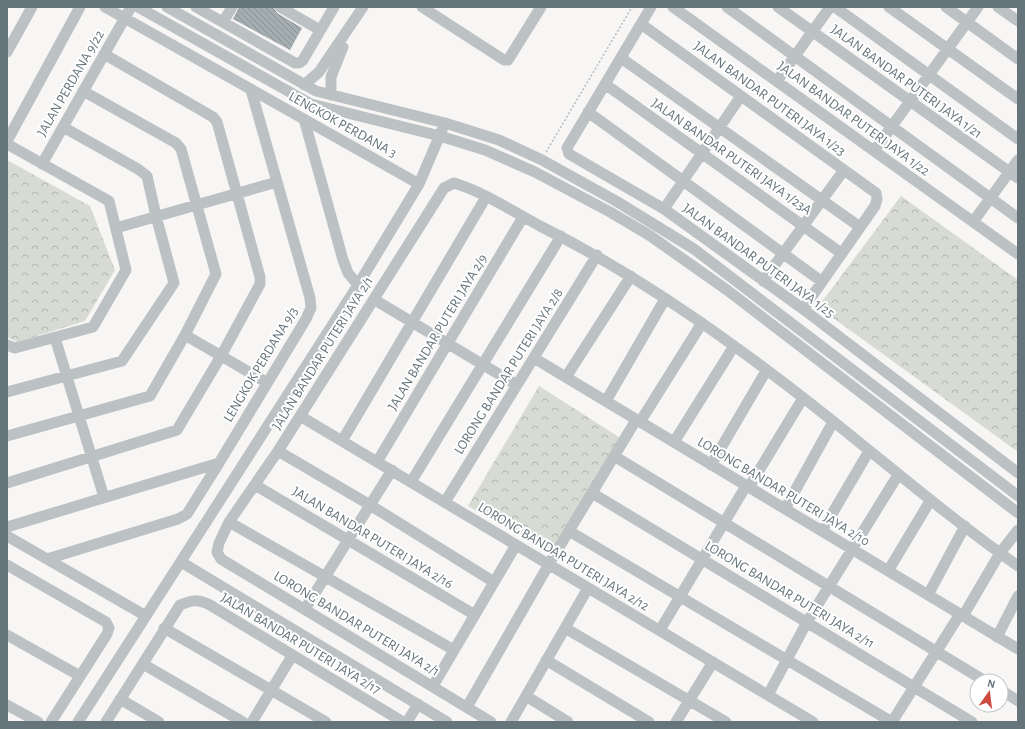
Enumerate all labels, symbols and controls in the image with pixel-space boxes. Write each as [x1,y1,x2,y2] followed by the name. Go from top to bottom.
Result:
[828,22,984,141] street label: JALAN BANDAR PUTERI JAYA 1/21
[35,28,107,139] street label: JALAN PERDANA 9/22
[691,39,848,159] street label: JALAN BANDAR PUTERI JAYA 1/23
[775,59,932,179] street label: JALAN BANDAR PUTERI JAYA 1/22
[286,89,399,160] street label: LENGKOK PERDANA 3
[649,96,814,218] street label: JALAN BANDAR PUTERI JAYA 1/23A
[680,201,837,321] street label: JALAN BANDAR PUTERI JAYA 1/25
[386,252,490,413] street label: JALAN BANDAR PUTERI JAYA 2/9
[270,274,376,433] street label: JALAN BANDAR PUTERI JAYA 2/1
[452,286,566,457] street label: LORONG BANDAR PUTERI JAYA 2/8
[221,304,301,425] street label: LENGKOK PERDANA 9/3
[695,435,872,549] street label: LORONG BANDAR PUTERI JAYA 2/10
[290,484,455,591] street label: JALAN BANDAR PUTERI JAYA 2/16
[475,500,651,614] street label: LORONG BANDAR PUTERI JAYA 2/12
[702,539,877,651] street label: LORONG BANDAR PUTERI JAYA 2/11
[271,569,442,679] street label: LORONG BANDAR PUTERI JAYA 2/1
[218,591,383,697] street label: JALAN BANDAR PUTERI JAYA 2/17
[969,673,1009,713] north arrow
[986,678,996,690] text: N

